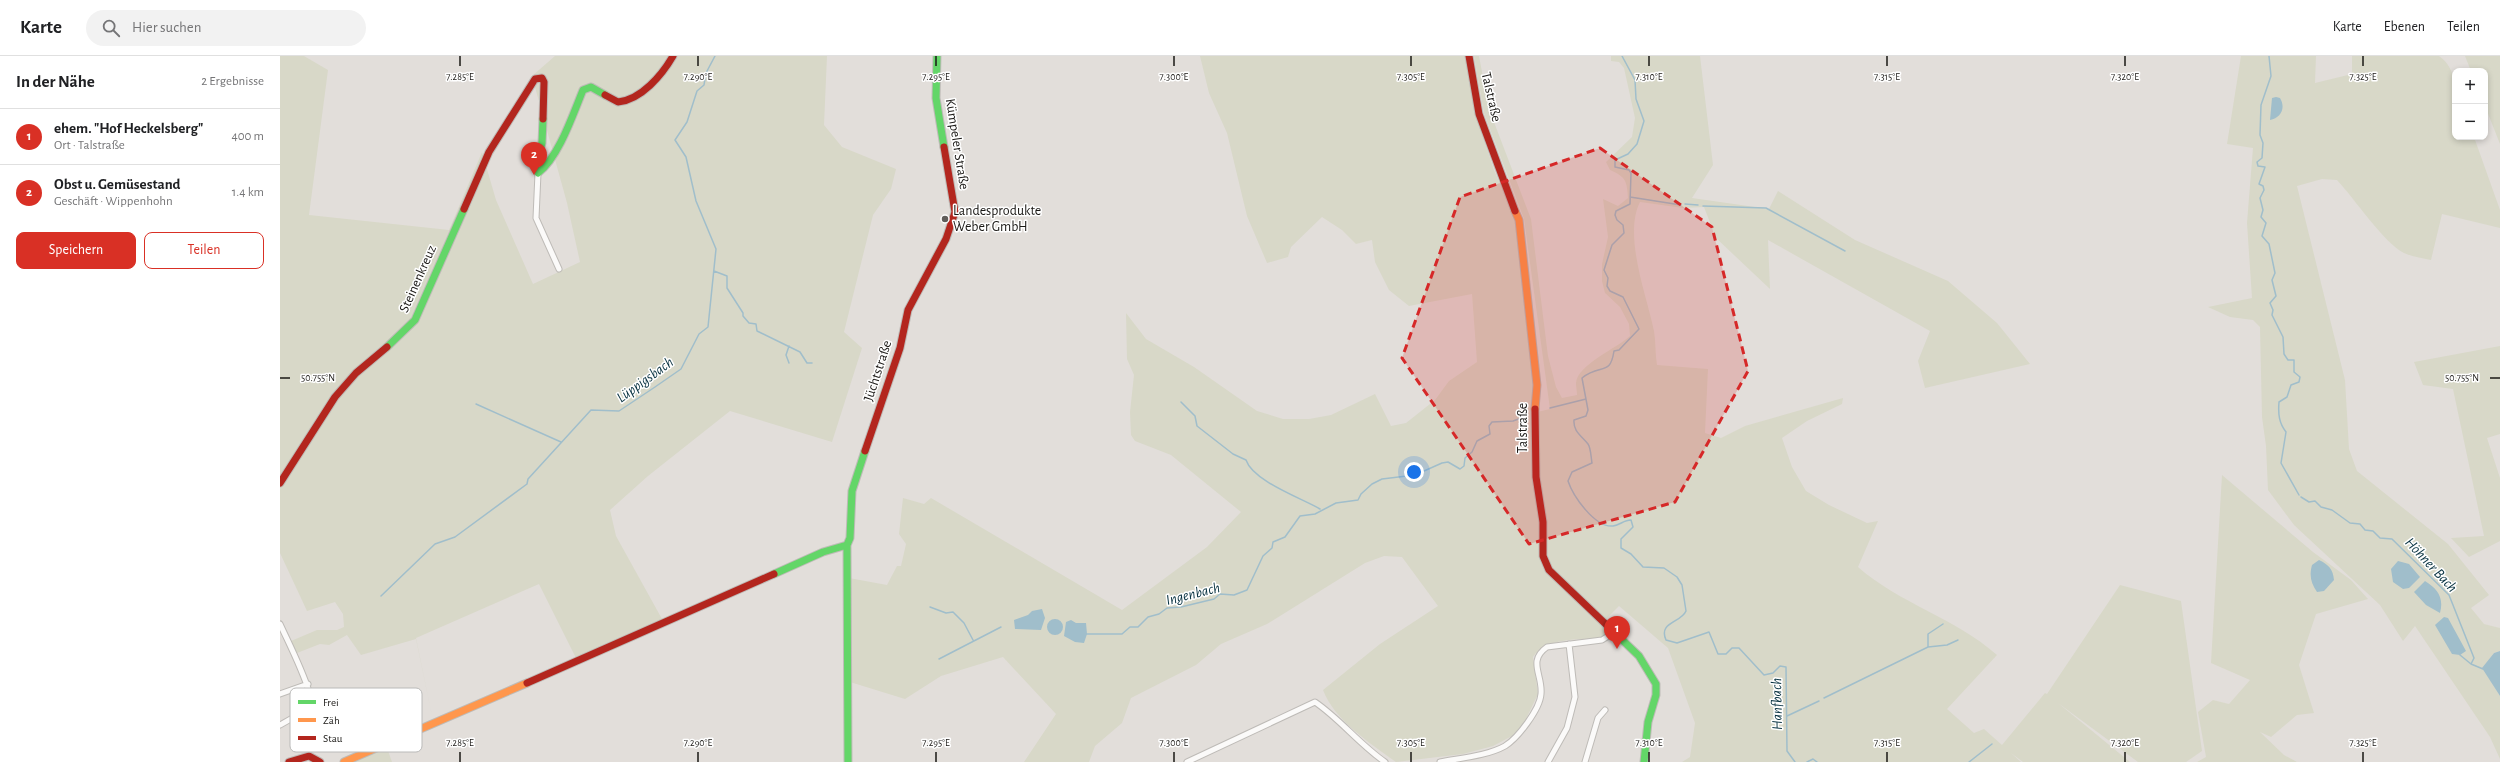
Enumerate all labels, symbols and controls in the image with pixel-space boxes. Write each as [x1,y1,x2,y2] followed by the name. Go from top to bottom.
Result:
[86,10,366,46] search box
[100,17,122,39] icon: search
[20,18,62,37] text: Karte
[132,20,201,35] text: Hier suchen
[2333,20,2362,34] text: Karte
[2384,20,2425,34] text: Ebenen
[2447,20,2480,34] text: Teilen
[2452,68,2488,140] map controls
[2452,68,2488,104] button: +
[1478,71,1504,123] street label: Talstraße
[446,72,474,82] text: 7.285°E
[684,72,713,82] text: 7.290°E
[922,72,950,82] text: 7.295°E
[1160,72,1189,82] text: 7.300°E
[1397,72,1425,82] text: 7.305°E
[1635,72,1663,82] text: 7.310°E
[1874,72,1900,82] text: 7.315°E
[2111,72,2139,82] text: 7.320°E
[2349,72,2377,82] text: 7.325°E
[16,73,95,90] text: In der Nähe
[201,75,264,88] text: 2 Ergebnisse
[943,97,971,191] street label: Kümpeler Straße
[2452,104,2488,140] button: −
[54,121,203,136] text: ehem. "Hof Heckelsberg"
[27,130,31,143] text: 1
[231,130,264,143] text: 400 m
[54,139,125,152] text: Ort · Talstraße
[521,142,547,175] pin: 2
[54,177,180,192] text: Obst u. Gemüsestand
[26,186,32,199] text: 2
[232,186,264,199] text: 1.4 km
[54,195,173,208] text: Geschäft · Wippenhohn
[953,204,1041,234] place label: Landesprodukte Weber GmbH
[940,214,950,224] marker: Landesprodukte Weber GmbH
[16,232,136,269] button: Speichern
[144,232,264,269] button: Teilen
[397,243,439,315] street label: Steinenkreuz
[862,339,894,403] street label: Jüchtstraße
[614,355,676,405] water label: Lüppigsbach
[301,373,335,383] text: 50.755°N
[2445,373,2479,383] text: 50.755°N
[1516,403,1530,453] street label: Talstraße
[1404,462,1424,482] your location
[2402,535,2460,595] water label: Höhner Bach
[1164,580,1222,608] water label: Ingenbach
[1604,616,1630,649] pin: 1
[1769,678,1785,730] water label: Hanfbach
[290,688,422,752] legend
[323,697,339,708] text: Frei
[323,715,340,726] text: Zäh
[323,733,343,744] text: Stau
[446,738,474,748] text: 7.285°E
[684,738,713,748] text: 7.290°E
[922,738,950,748] text: 7.295°E
[1160,738,1189,748] text: 7.300°E
[1397,738,1425,748] text: 7.305°E
[1635,738,1663,748] text: 7.310°E
[1874,738,1900,748] text: 7.315°E
[2111,738,2139,748] text: 7.320°E
[2349,738,2377,748] text: 7.325°E

